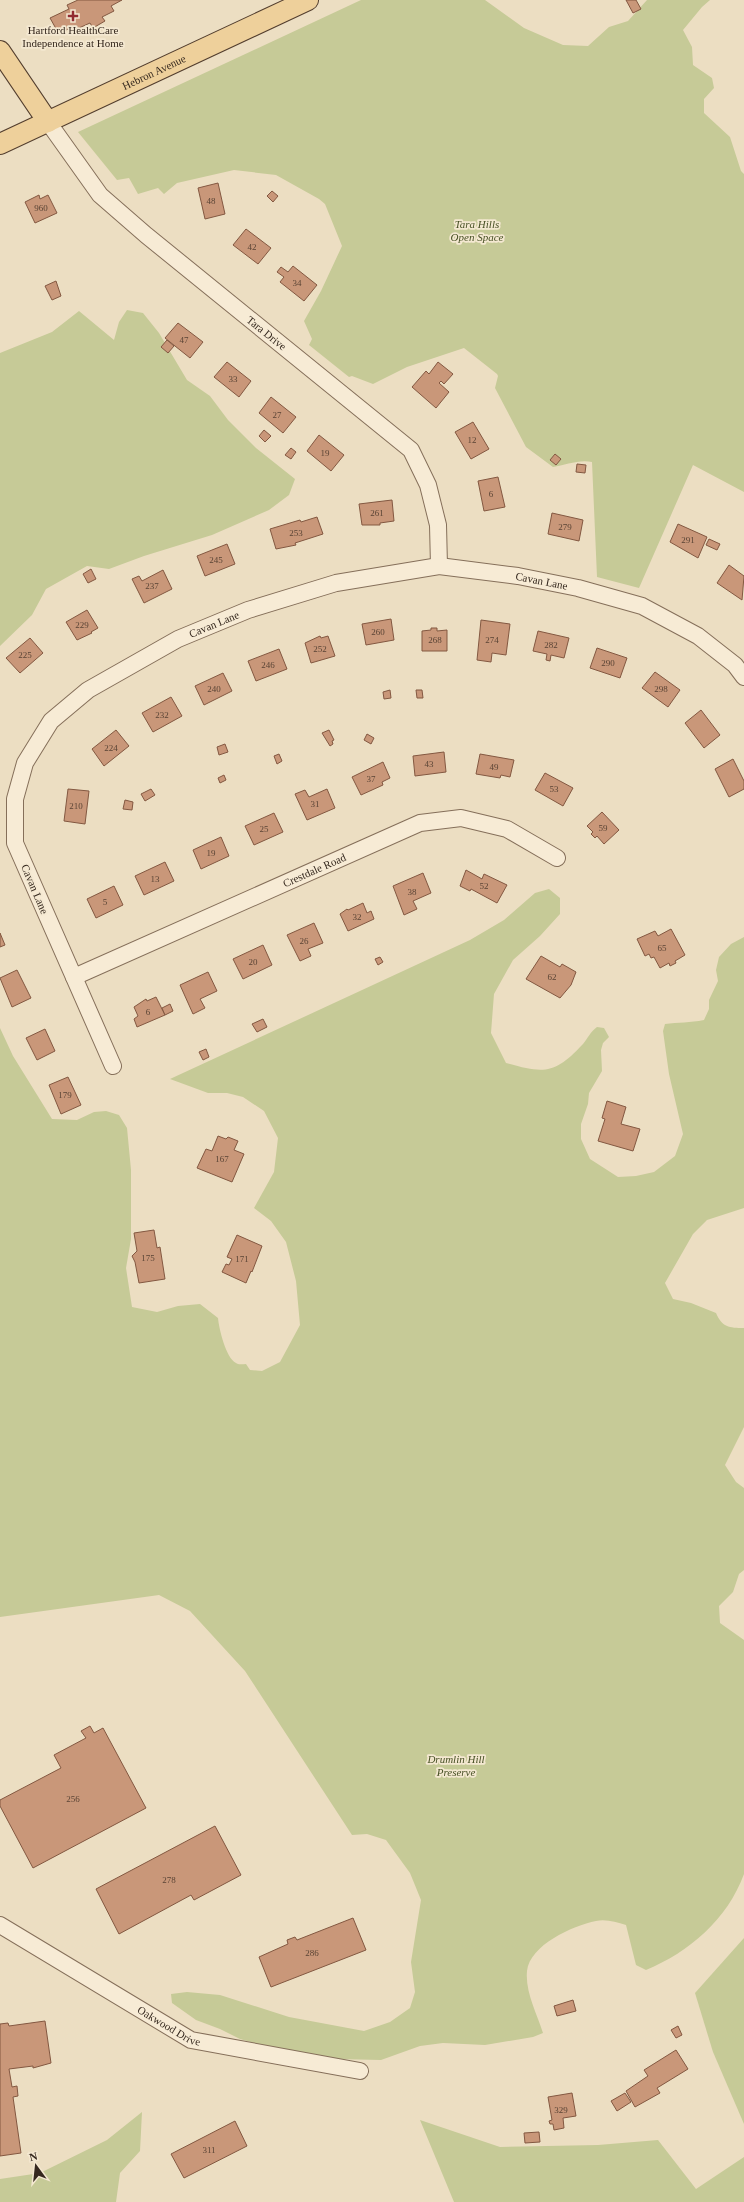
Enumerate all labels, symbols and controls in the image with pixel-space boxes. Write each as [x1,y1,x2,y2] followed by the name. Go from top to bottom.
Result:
[67,10,79,22] marker: Hartford HealthCare Independence at Home
[22,24,124,49] place label: Hartford HealthCare Independence at Home
[120,52,188,92] street label: Hebron Avenue
[207,196,216,206] house number: 48
[34,203,48,213] house number: 960
[451,218,504,243] park label: Tara Hills Open Space
[248,242,257,252] house number: 42
[293,278,302,288] house number: 34
[245,313,289,353] street label: Tara Drive
[180,335,189,345] house number: 47
[229,374,238,384] house number: 33
[273,410,282,420] house number: 27
[468,435,477,445] house number: 12
[321,448,330,458] house number: 19
[489,489,494,499] house number: 6
[370,508,384,518] house number: 261
[558,522,572,532] house number: 279
[289,528,303,538] house number: 253
[681,535,695,545] house number: 291
[209,555,223,565] house number: 245
[515,570,569,592] street label: Cavan Lane
[145,581,159,591] house number: 237
[187,608,241,640] street label: Cavan Lane
[75,620,89,630] house number: 229
[371,627,385,637] house number: 260
[428,635,442,645] house number: 268
[485,635,499,645] house number: 274
[544,640,558,650] house number: 282
[313,644,327,654] house number: 252
[18,650,32,660] house number: 225
[601,658,615,668] house number: 290
[261,660,275,670] house number: 246
[207,684,221,694] house number: 240
[654,684,668,694] house number: 298
[155,710,169,720] house number: 232
[104,743,118,753] house number: 224
[425,759,434,769] house number: 43
[490,762,499,772] house number: 49
[367,774,376,784] house number: 37
[550,784,559,794] house number: 53
[311,799,320,809] house number: 31
[69,801,83,811] house number: 210
[599,823,608,833] house number: 59
[260,824,269,834] house number: 25
[207,848,216,858] house number: 19
[281,851,348,889] street label: Crestdale Road
[19,862,51,916] street label: Cavan Lane
[151,874,160,884] house number: 13
[480,881,489,891] house number: 52
[408,887,417,897] house number: 38
[103,897,108,907] house number: 5
[353,912,362,922] house number: 32
[300,936,309,946] house number: 26
[658,943,667,953] house number: 65
[249,957,258,967] house number: 20
[548,972,557,982] house number: 62
[146,1007,151,1017] house number: 6
[58,1090,72,1100] house number: 179
[215,1154,229,1164] house number: 167
[141,1253,155,1263] house number: 175
[235,1254,249,1264] house number: 171
[426,1753,485,1778] park label: Drumlin Hill Preserve
[66,1794,80,1804] house number: 256
[162,1875,176,1885] house number: 278
[305,1948,319,1958] house number: 286
[135,2003,201,2048] street label: Oakwood Drive
[554,2105,568,2115] house number: 329
[202,2145,216,2155] house number: 311
[16,2146,56,2186] north arrow
[28,2150,39,2163] text: N

